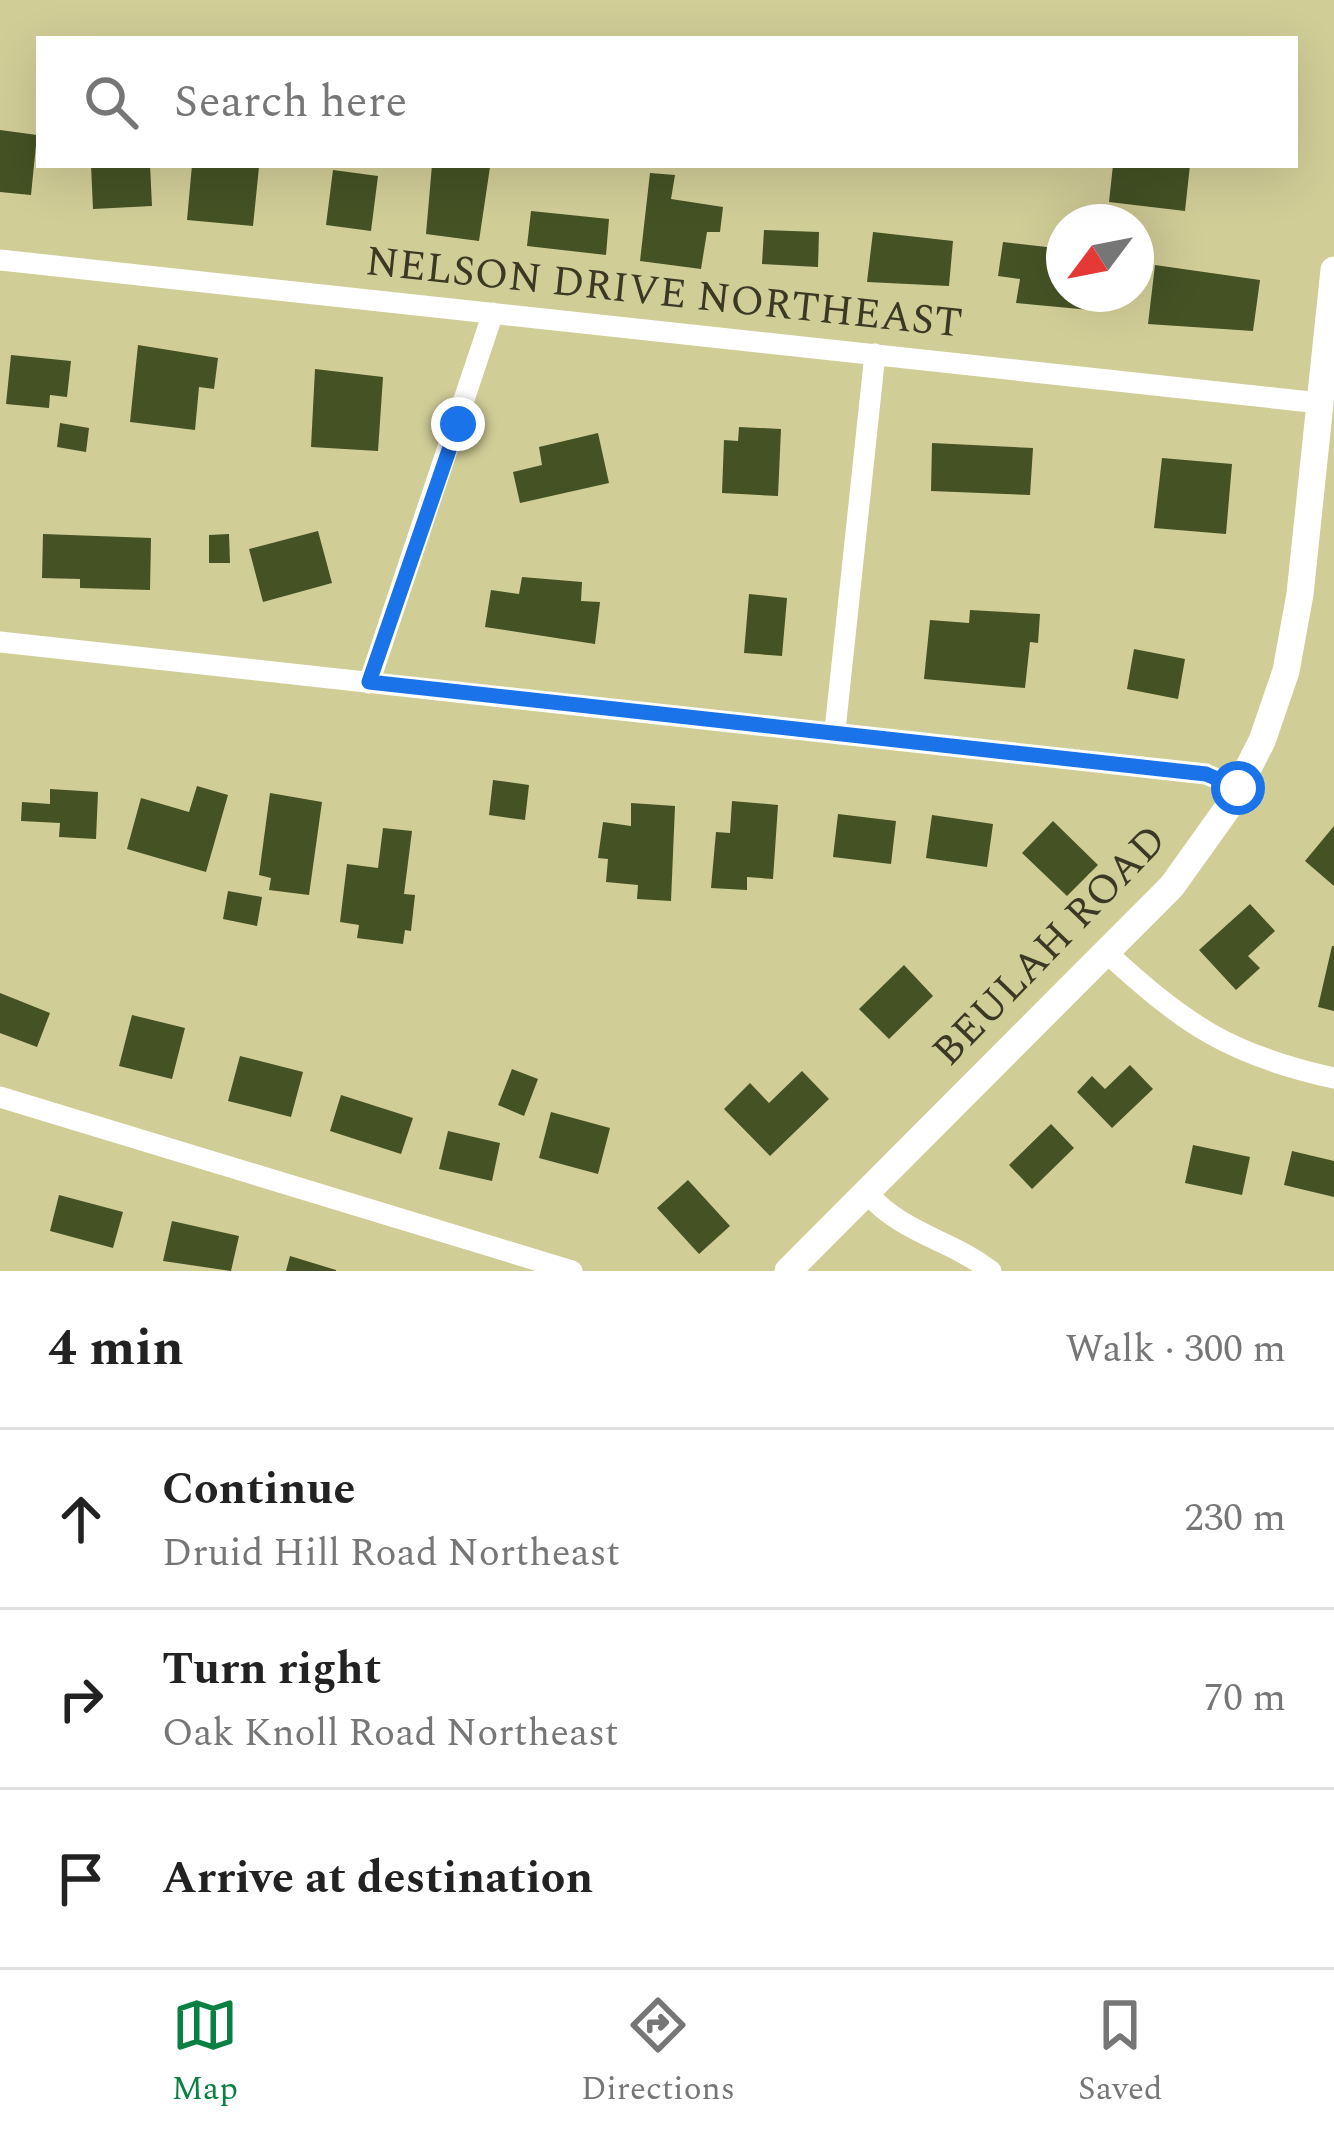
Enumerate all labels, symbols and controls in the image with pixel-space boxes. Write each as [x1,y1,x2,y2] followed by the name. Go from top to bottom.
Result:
[36,36,1298,168] search box
[174,68,407,137] text: Search here
[78,69,144,135] icon: search
[1046,204,1154,312] north arrow
[363,230,965,356] street label: NELSON DRIVE NORTHEAST
[431,397,485,451] route end
[1211,761,1265,815] route start
[918,811,1182,1081] street label: BEULAH ROAD
[48,1310,184,1388] text: 4 min
[1065,1320,1286,1379] text: Walk · 300 m
[162,1455,355,1524] text: Continue
[48,1486,114,1552] icon: ahead
[1184,1489,1286,1548] text: 230 m
[162,1524,620,1583] text: Druid Hill Road Northeast
[162,1635,381,1704] text: Turn right
[48,1666,114,1732] icon: right
[1204,1669,1286,1728] text: 70 m
[162,1704,619,1763] text: Oak Knoll Road Northeast
[162,1844,593,1913] text: Arrive at destination
[48,1846,114,1912] icon: arrive
[171,1992,238,2114] tab: Map
[581,1992,735,2114] tab: Directions
[1078,1992,1163,2114] tab: Saved

